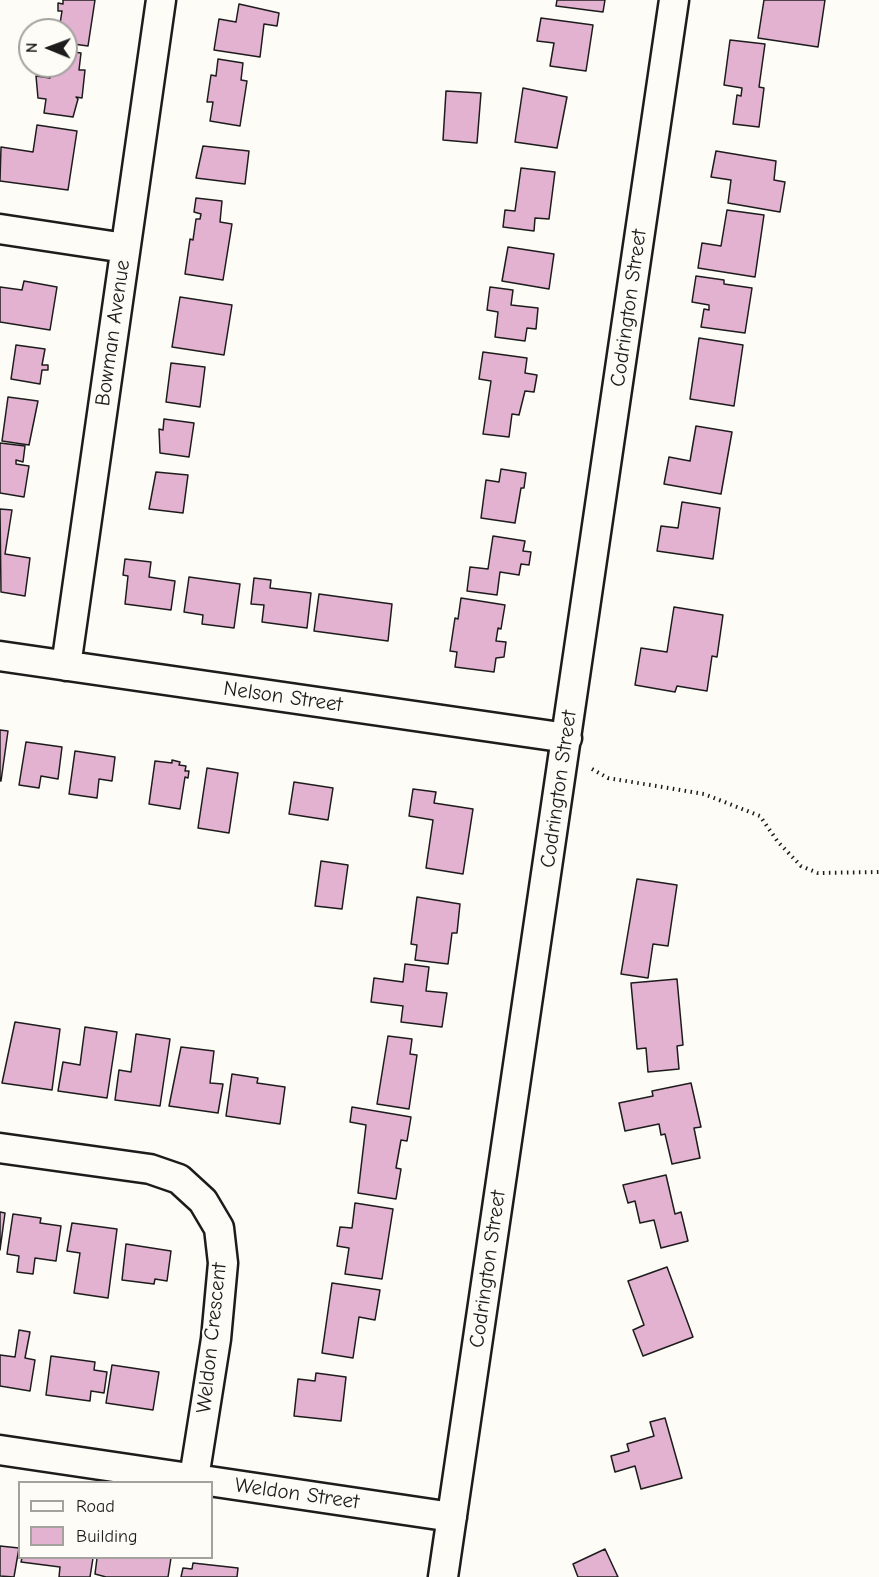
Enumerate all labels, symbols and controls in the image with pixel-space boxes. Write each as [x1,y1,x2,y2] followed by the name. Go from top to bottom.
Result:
[18,18,78,78] north arrow
[23,42,41,53] text: N
[605,228,653,388] street label: Codrington Street
[90,258,136,408] street label: Bowman Avenue
[222,676,344,718] street label: Nelson Street
[535,709,583,869] street label: Codrington Street
[464,1189,512,1349] street label: Codrington Street
[192,1262,232,1414] street label: Weldon Crescent
[233,1473,361,1515] street label: Weldon Street
[18,1481,213,1559] legend
[76,1496,115,1517] text: Road
[76,1526,138,1547] text: Building

